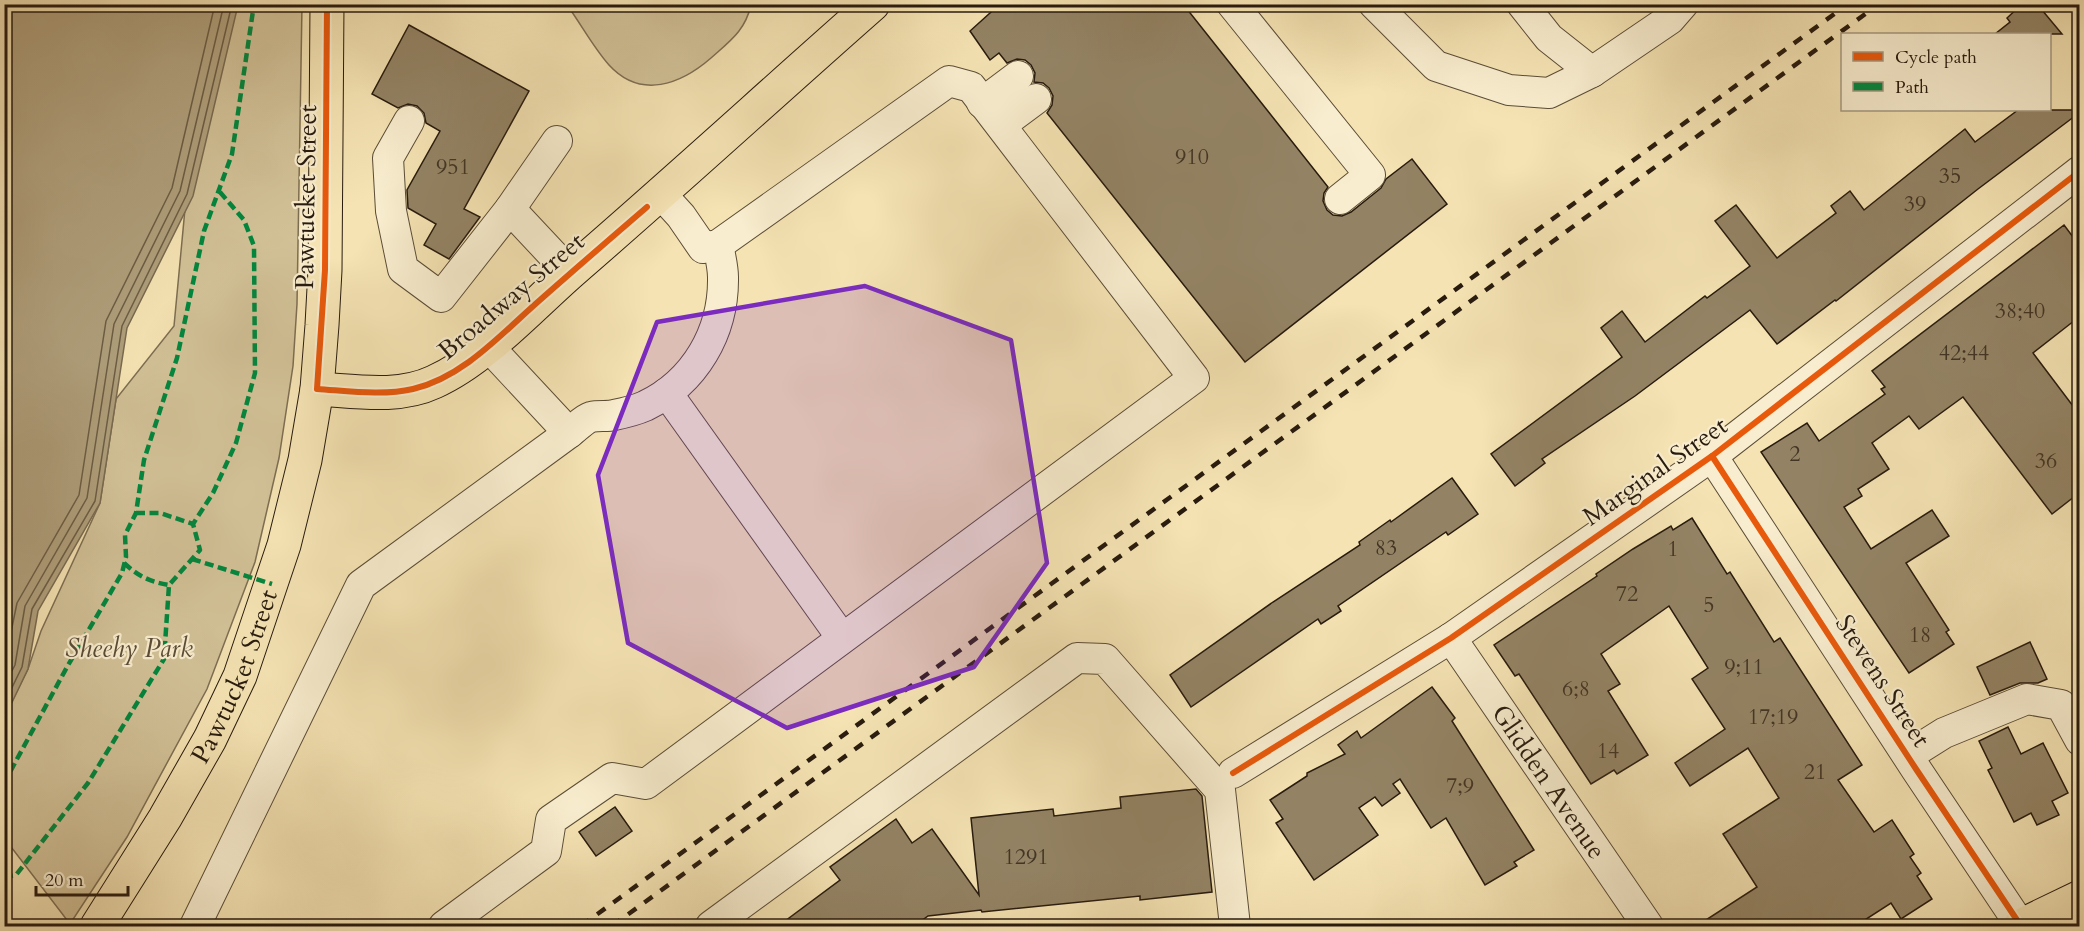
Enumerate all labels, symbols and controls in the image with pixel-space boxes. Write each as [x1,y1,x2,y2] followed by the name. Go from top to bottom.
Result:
[1841,33,2051,111] legend
[1895,45,1977,70] text: Cycle path
[1895,75,1929,100] text: Path
[287,104,325,290] street label: Pawtucket Street
[1175,142,1209,172] house number: 910
[436,152,470,182] house number: 951
[1939,161,1961,191] house number: 35
[1904,189,1926,219] house number: 39
[430,224,592,368] street label: Broadway Street
[1995,296,2045,326] house number: 38;40
[1939,338,1989,368] house number: 42;44
[1576,408,1734,534] street label: Marginal Street
[1789,439,1801,469] house number: 2
[2035,446,2057,476] house number: 36
[1375,533,1397,563] house number: 83
[1667,534,1679,564] house number: 1
[1616,579,1638,609] house number: 72
[182,585,285,770] street label: Pawtucket Street
[1703,590,1715,620] house number: 5
[1827,608,1939,754] street label: Stevens Street
[1909,620,1931,650] house number: 18
[65,631,193,666] park label: Sheehy Park
[1724,652,1764,682] house number: 9;11
[1562,674,1590,704] house number: 6;8
[1484,697,1615,866] street label: Glidden Avenue
[1748,702,1798,732] house number: 17;19
[1597,736,1619,766] house number: 14
[1804,757,1826,787] house number: 21
[1446,771,1474,801] house number: 7;9
[1003,842,1049,872] house number: 1291
[36,859,128,897] scale bar
[45,868,84,893] text: 20 m

